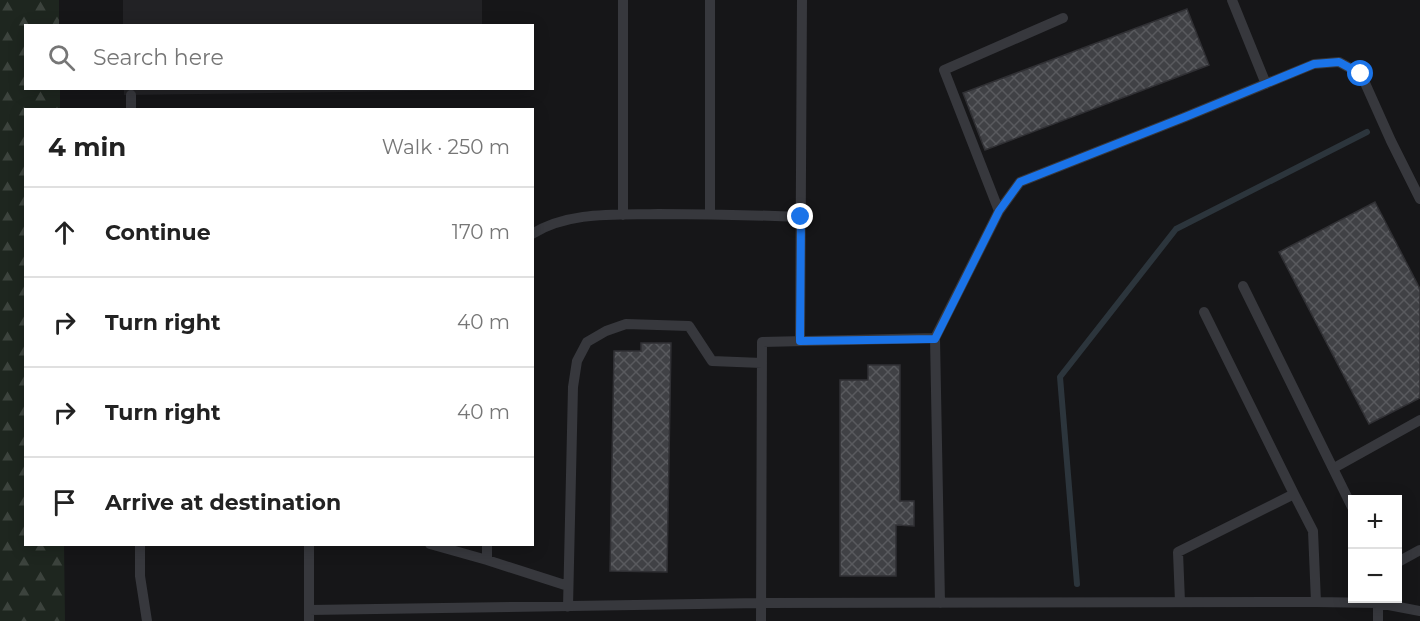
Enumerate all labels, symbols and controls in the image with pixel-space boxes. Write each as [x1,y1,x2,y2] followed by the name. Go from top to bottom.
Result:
[24,24,534,90] search box
[45,41,78,74] icon: search
[93,44,224,71] text: Search here
[1347,60,1373,86] route start
[48,131,126,163] text: 4 min
[382,135,510,159] text: Walk · 250 m
[787,203,813,229] route end
[48,216,81,249] icon: ahead
[105,219,211,246] text: Continue
[452,220,510,244] text: 170 m
[48,306,81,339] icon: right
[105,309,220,336] text: Turn right
[457,310,510,334] text: 40 m
[48,396,81,429] icon: right
[105,399,220,426] text: Turn right
[457,400,510,424] text: 40 m
[48,486,81,519] icon: arrive
[105,489,341,516] text: Arrive at destination
[1348,495,1402,603] map controls
[1348,495,1402,549] button: +
[1348,549,1402,603] button: −

